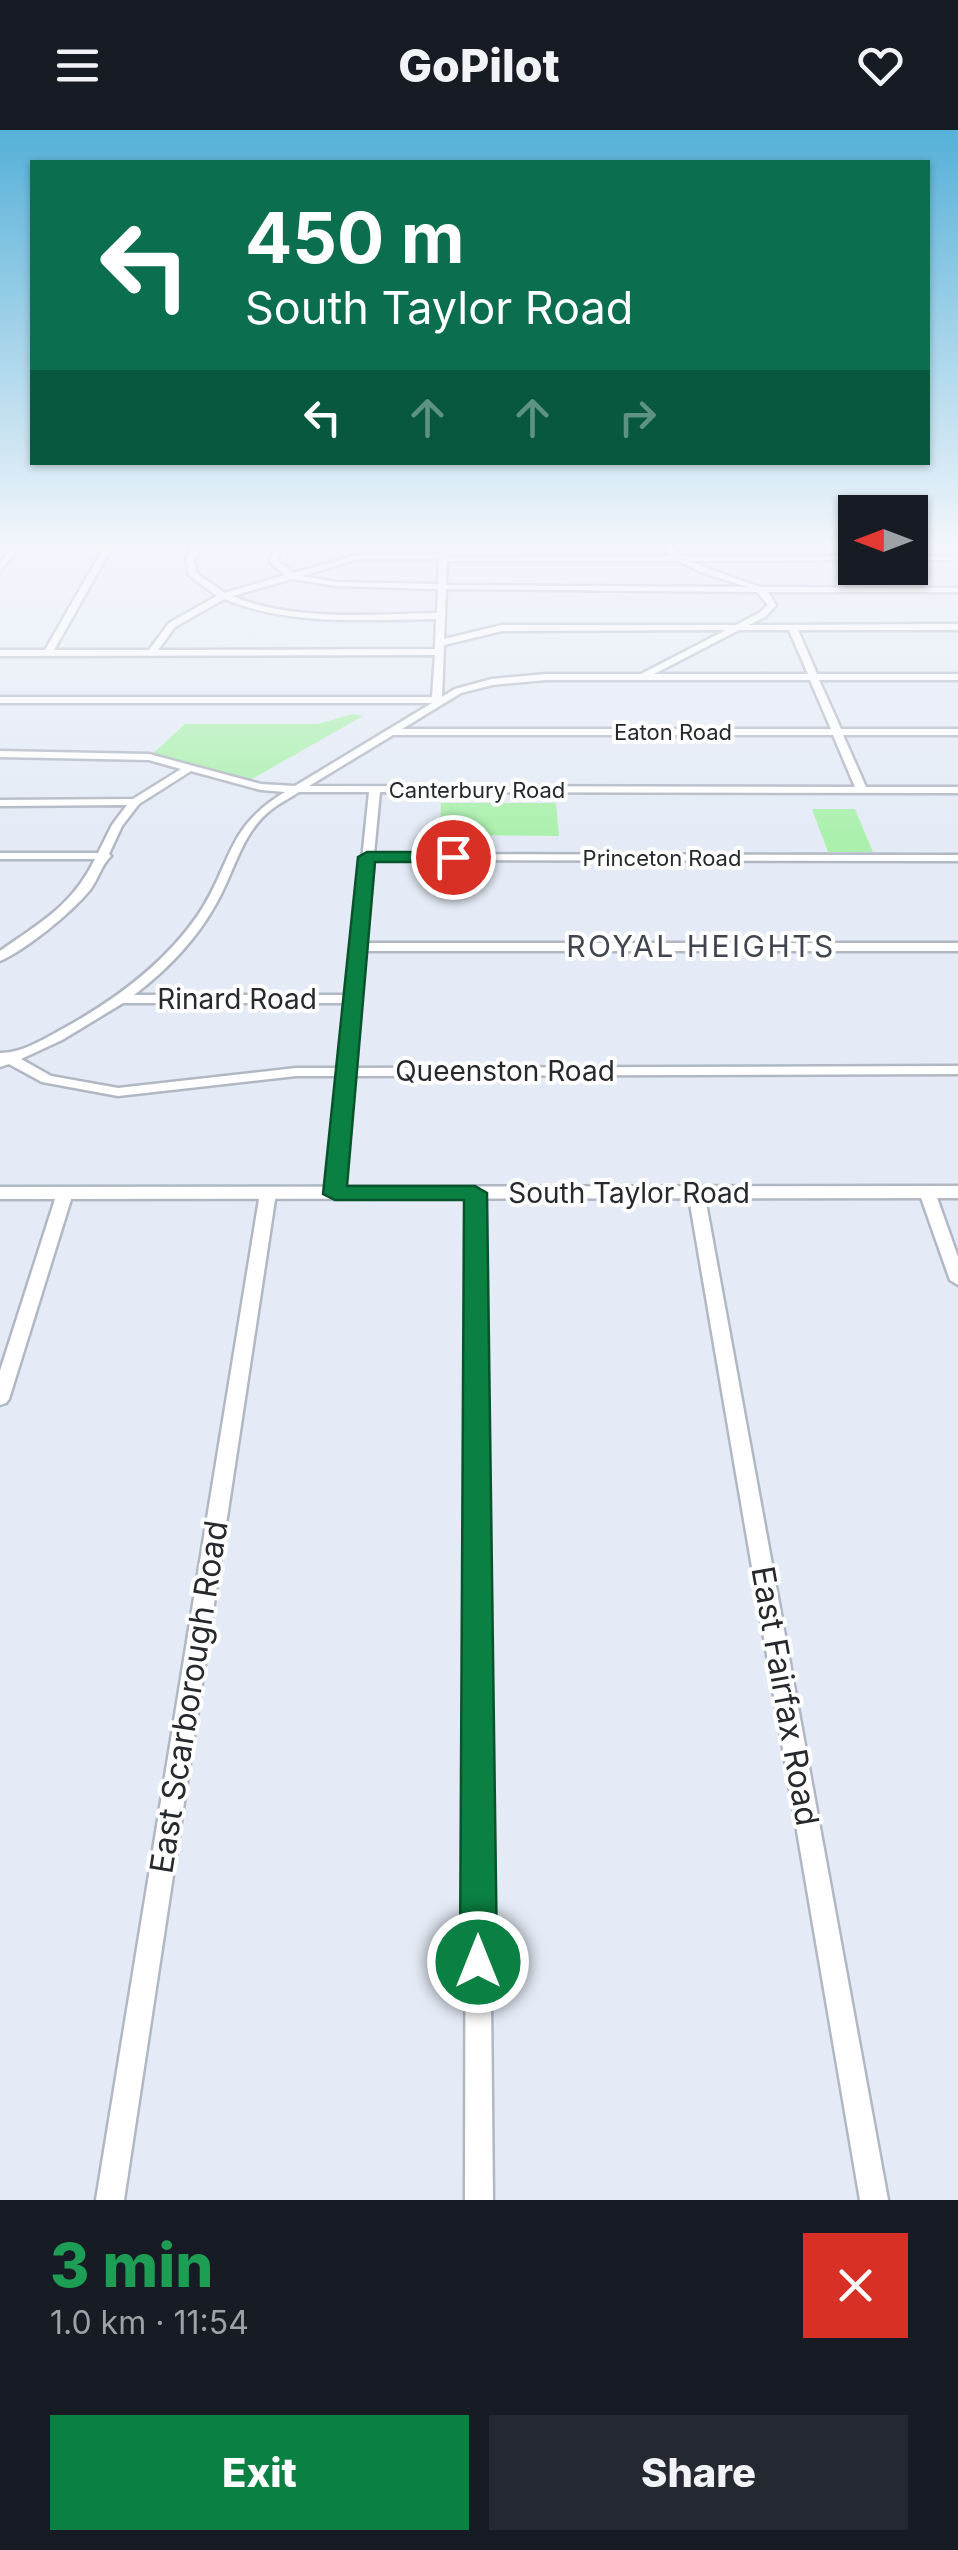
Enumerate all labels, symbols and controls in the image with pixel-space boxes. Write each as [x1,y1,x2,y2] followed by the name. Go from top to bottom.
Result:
[50,38,105,93] icon: menu
[398,38,560,93] text: GoPilot
[853,38,908,93] icon: heart
[245,195,465,280] text: 450 m
[80,200,210,330] icon: left
[245,280,633,335] text: South Taylor Road
[295,390,350,445] icon: left
[400,390,455,445] icon: ahead
[505,390,560,445] icon: ahead
[610,390,665,445] icon: right
[838,495,928,585] north arrow
[838,495,928,585] map controls
[614,719,732,745] street label: Eaton Road
[389,777,565,803] street label: Canterbury Road
[411,815,496,900] pin
[426,830,481,885] icon: arrive
[583,845,741,871] street label: Princeton Road
[566,928,836,964] district label: ROYAL HEIGHTS
[157,982,317,1016] street label: Rinard Road
[395,1054,615,1088] street label: Queenston Road
[508,1176,750,1210] street label: South Taylor Road
[141,1518,236,1876] street label: East Scarborough Road
[743,1563,828,1829] street label: East Fairfax Road
[426,1910,530,2014] position arrow
[50,2229,213,2301] text: 3 min
[803,2233,908,2338] button: close
[50,2303,249,2342] text: 1.0 km · 11:54
[50,2415,469,2530] button: Exit
[489,2415,908,2530] button: Share

